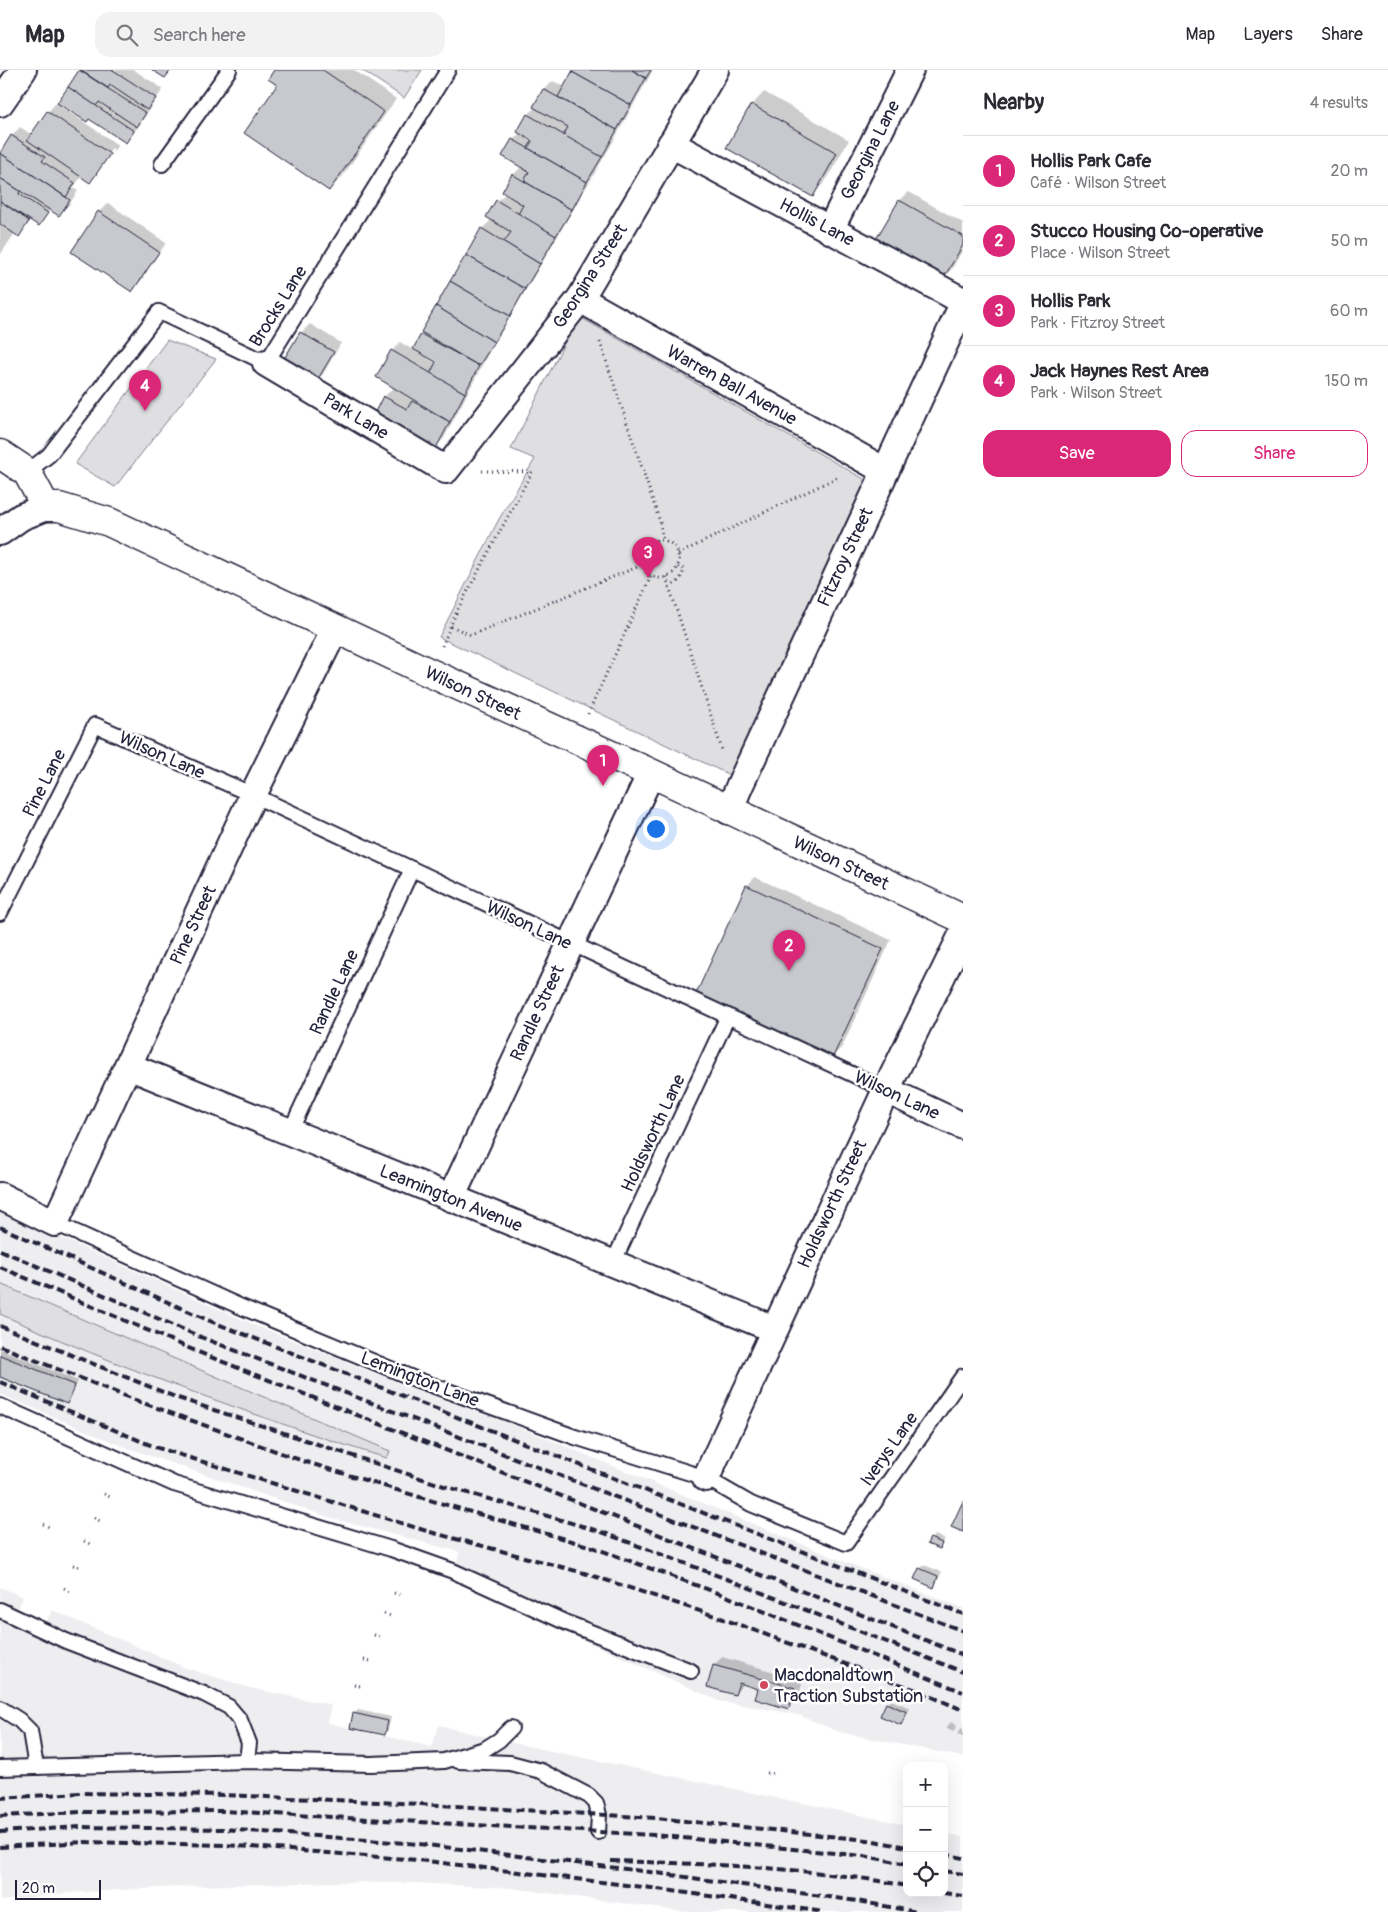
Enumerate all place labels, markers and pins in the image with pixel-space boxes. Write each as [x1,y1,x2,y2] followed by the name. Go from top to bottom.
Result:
[129,370,161,411] pin: 4
[632,537,664,578] pin: 3
[587,745,619,786] pin: 1
[773,930,805,971] pin: 2
[774,1664,923,1708] place label: Macdonaldtown Traction Substation
[758,1679,770,1691] marker: Macdonaldtown Traction Substation

